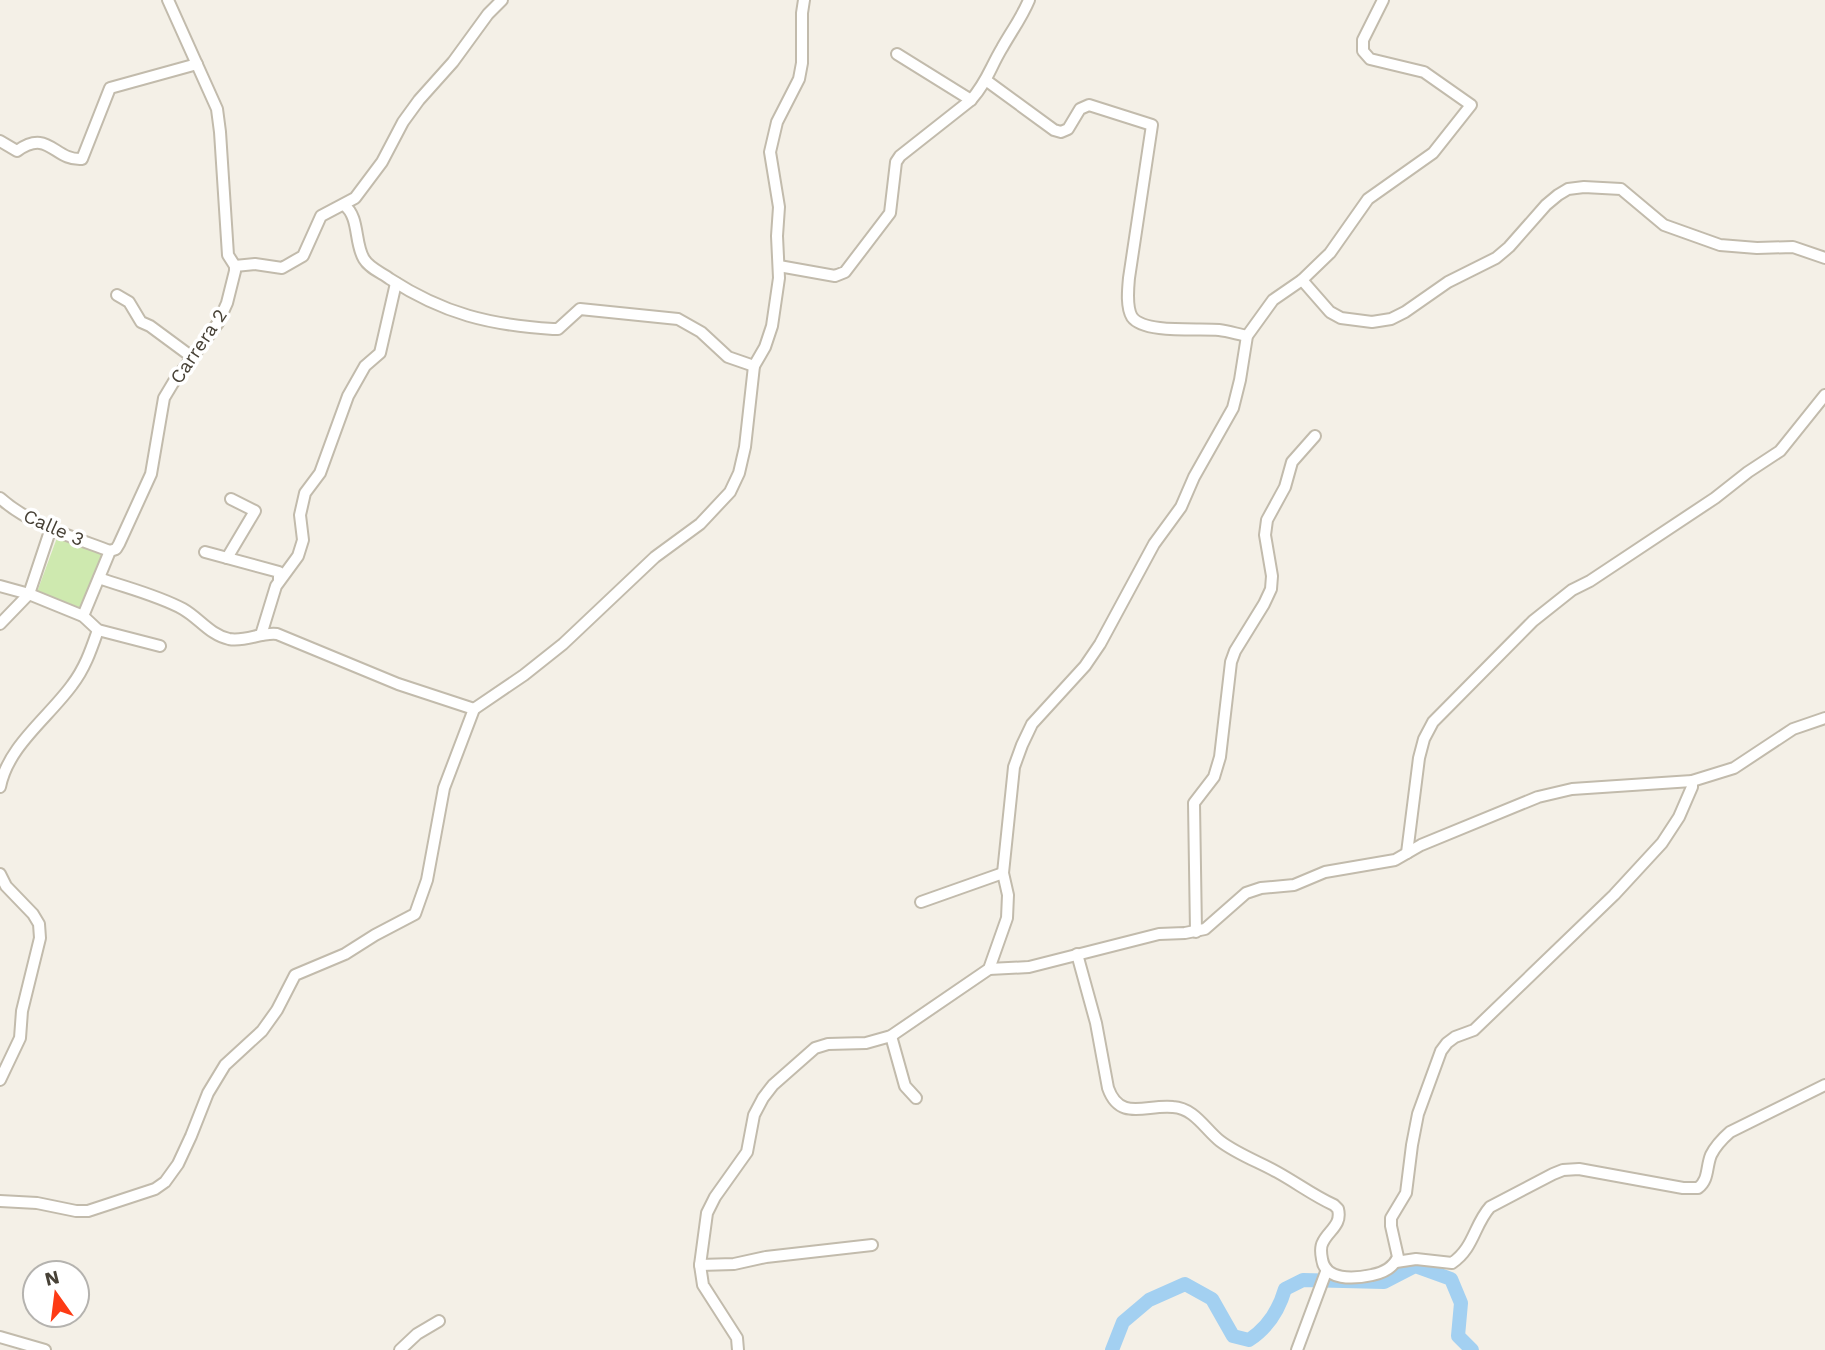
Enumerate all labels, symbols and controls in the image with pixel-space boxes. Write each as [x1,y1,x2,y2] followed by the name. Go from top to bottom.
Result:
[165,304,232,388] street label: Carrera 2
[20,504,88,551] street label: Calle 3
[21,1259,91,1329] north arrow
[42,1265,62,1291] text: N

